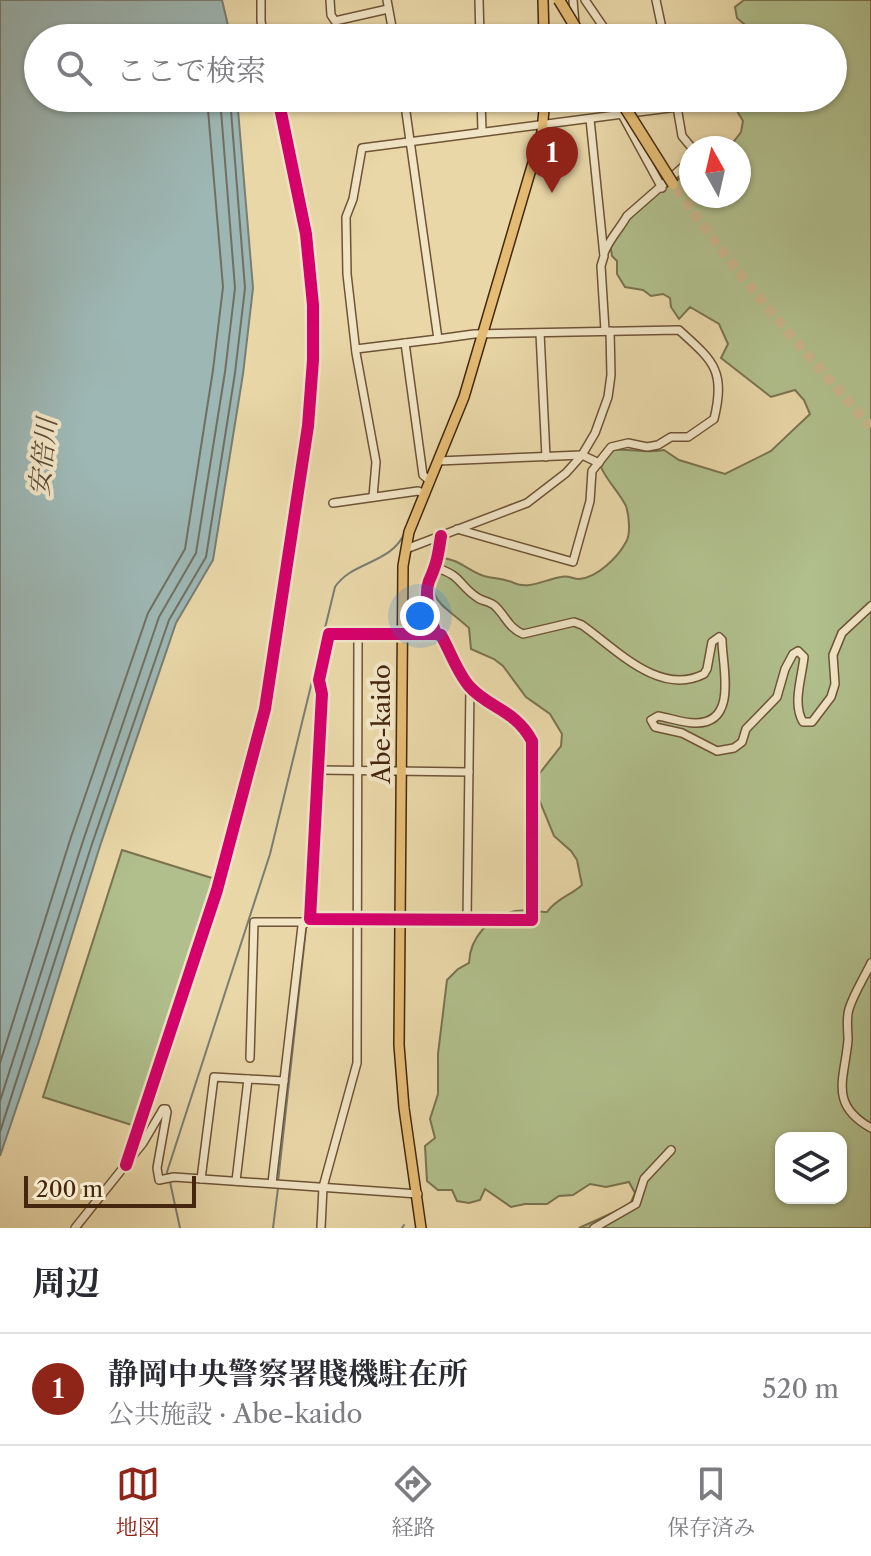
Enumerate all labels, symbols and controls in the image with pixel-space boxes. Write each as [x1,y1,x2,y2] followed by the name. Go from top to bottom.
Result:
[24,24,847,112] search box
[52,46,96,90] icon: search
[116,52,266,89] text: ここで検索
[526,127,578,193] pin: 1
[679,136,751,208] north arrow
[23,414,63,497] water label: 安倍川
[400,596,440,636] your location
[367,664,396,785] street label: Abe-kaido
[775,1132,847,1204] map controls
[775,1132,847,1204] button: layers
[24,1172,196,1208] scale bar
[36,1176,103,1203] text: 200 m
[32,1262,100,1304] text: 周辺
[108,1355,468,1392] text: 静岡中央警察署賤機駐在所
[52,1373,64,1405] text: 1
[762,1373,839,1405] text: 520 m
[108,1398,362,1430] text: 公共施設 · Abe-kaido
[116,1462,160,1541] tab: 地図
[391,1462,435,1541] tab: 経路
[667,1462,755,1541] tab: 保存済み

